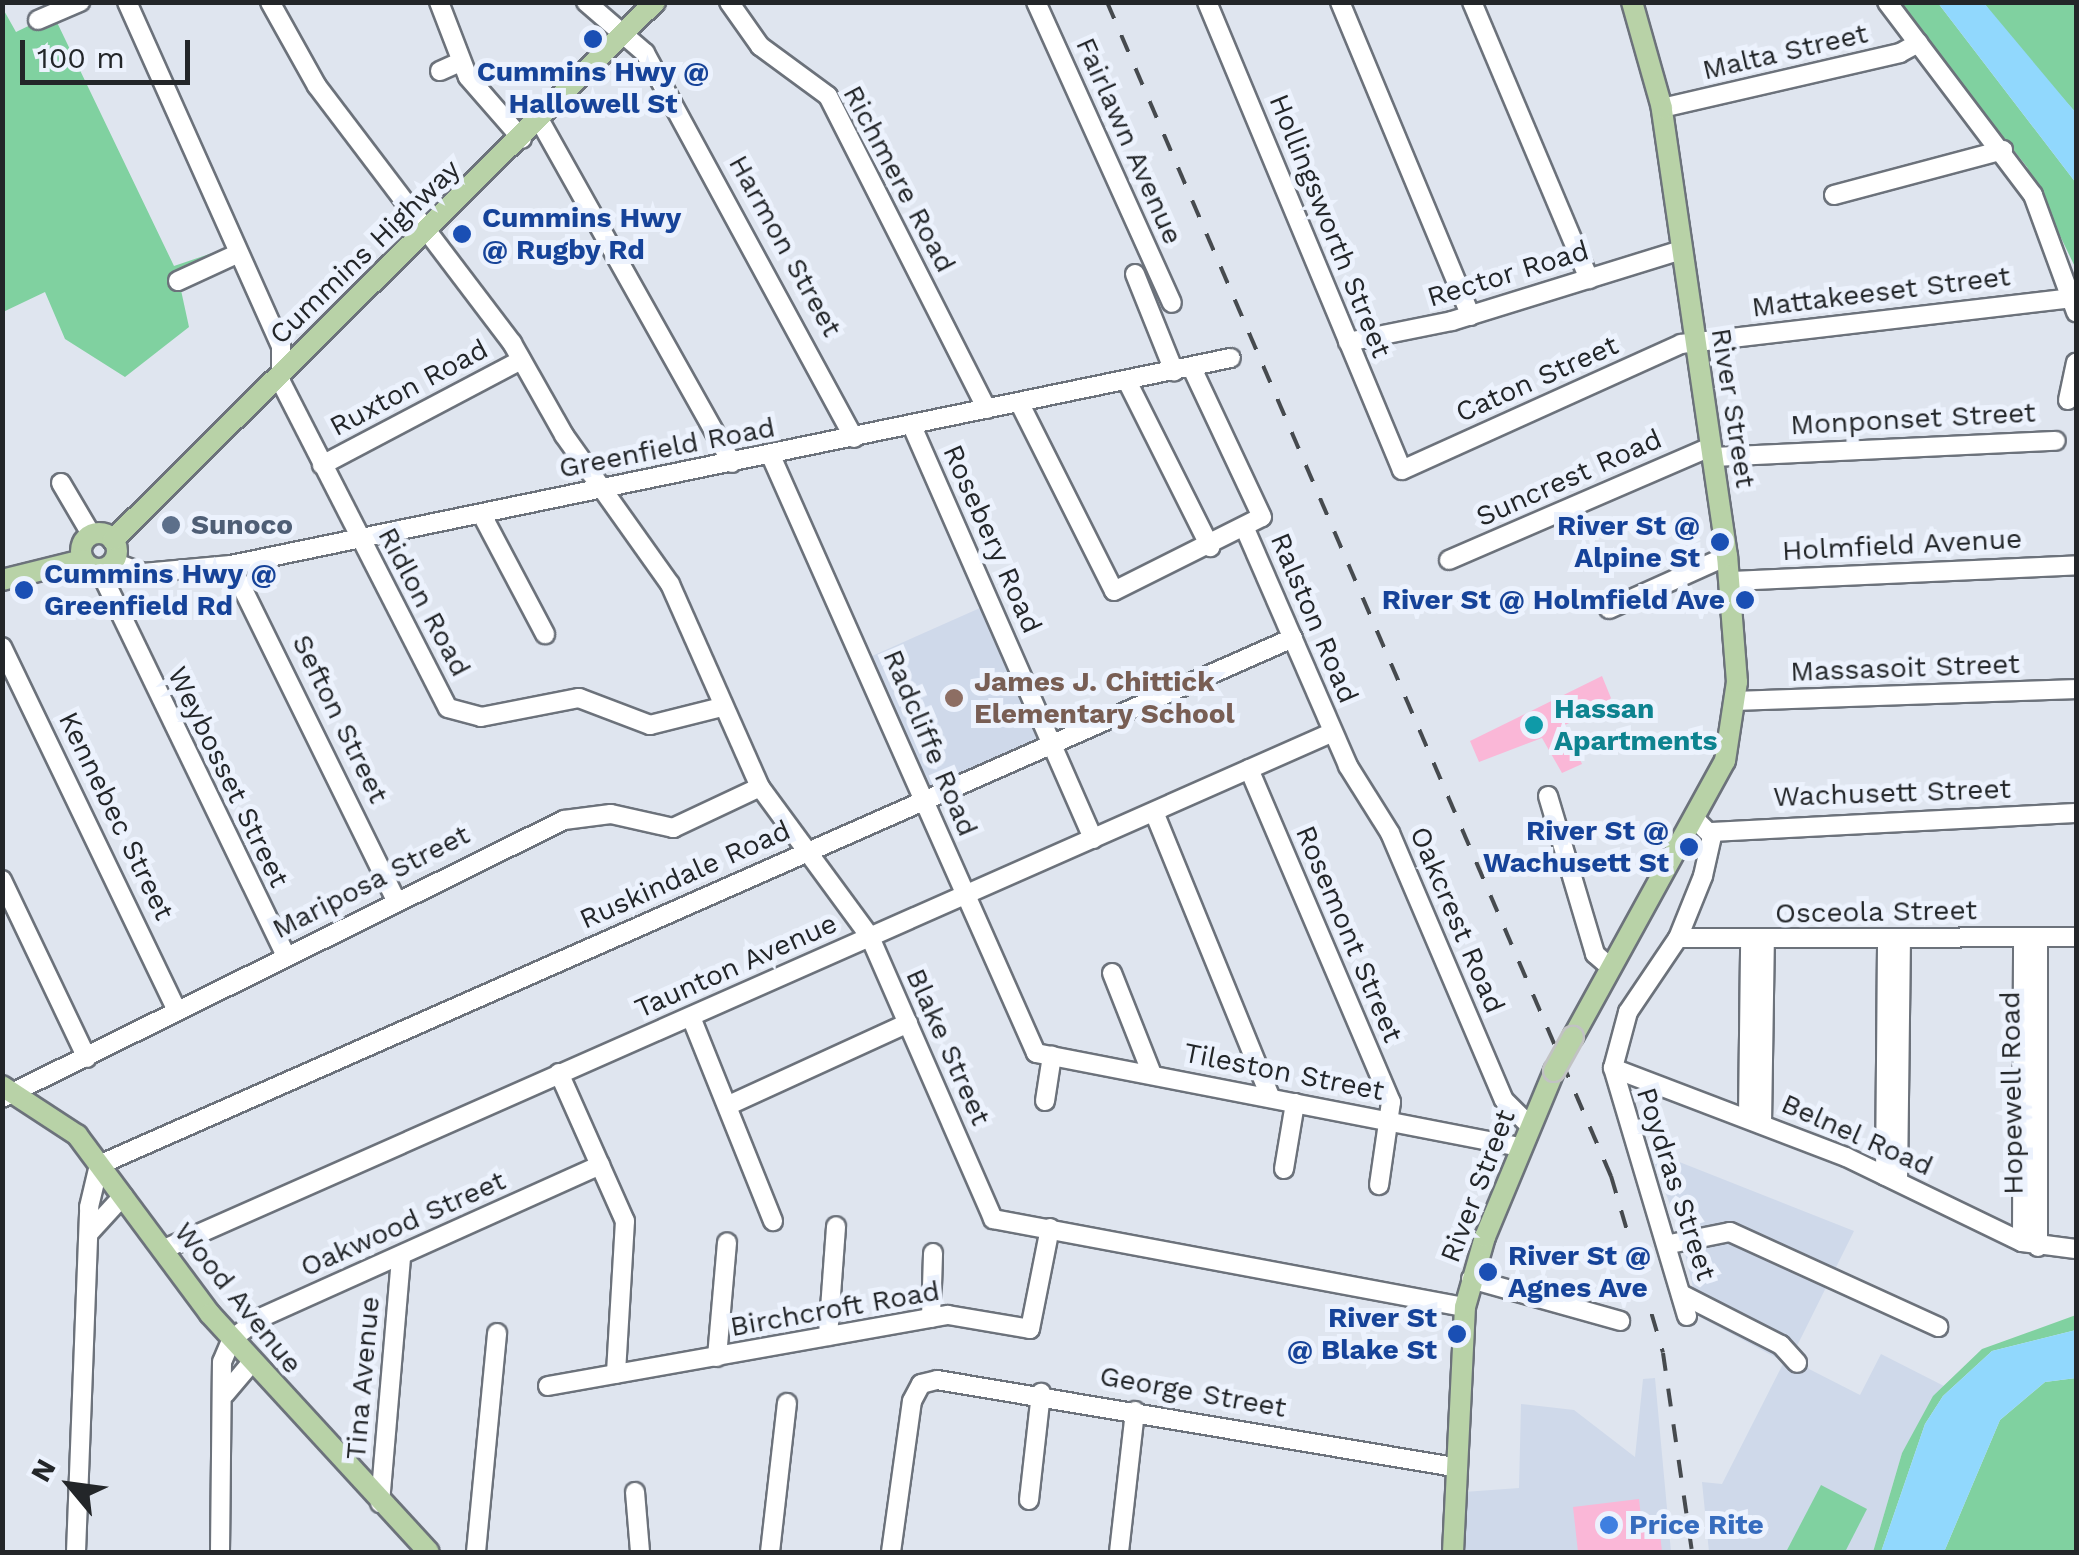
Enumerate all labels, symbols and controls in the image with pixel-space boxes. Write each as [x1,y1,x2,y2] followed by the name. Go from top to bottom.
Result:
[1699,17,1871,87] street label: Malta Street
[25,20,195,82] scale bar
[582,28,604,50] marker: Cummins Hwy @ Hallowell St
[1068,32,1190,250] street label: Fairlawn Avenue
[37,40,125,75] text: 100 m
[476,55,710,121] place label: Cummins Hwy @ Hallowell St
[836,80,962,278] street label: Richmere Road
[1262,89,1398,363] street label: Hollingsworth Street
[721,149,849,343] street label: Harmon Street
[263,153,467,351] street label: Cummins Highway
[482,201,681,267] place label: Cummins Hwy @ Rugby Rd
[451,223,473,245] marker: Cummins Hwy @ Rugby Rd
[1423,233,1593,315] street label: Rector Road
[1750,259,2012,325] street label: Mattakeeset Street
[1704,325,1762,491] street label: River Street
[1451,328,1623,430] street label: Caton Street
[324,332,494,444] street label: Ruxton Road
[1790,396,2036,442] street label: Monponset Street
[556,411,778,485] street label: Greenfield Road
[1471,422,1667,534] street label: Suncrest Road
[935,439,1049,639] street label: Rosebery Road
[191,508,293,542] place label: Sunoco
[1557,509,1700,575] place label: River St @ Alpine St
[160,514,182,536] marker: Sunoco
[371,522,477,682] street label: Ridlon Road
[1781,522,2023,568] street label: Holmfield Avenue
[1263,528,1365,708] street label: Ralston Road
[1709,531,1731,553] marker: River St @ Alpine St
[44,557,277,623] place label: Cummins Hwy @ Greenfield Rd
[13,579,35,601] marker: Cummins Hwy @ Greenfield Rd
[1381,583,1725,617] place label: River St @ Holmfield Ave
[1734,589,1756,611] marker: River St @ Holmfield Ave
[285,629,395,809] street label: Sefton Street
[876,645,984,841] street label: Radcliffe Road
[1790,647,2020,689] street label: Massasoit Street
[160,661,296,893] street label: Weybosset Street
[974,665,1235,731] place label: James J. Chittick Elementary School
[943,687,965,709] marker: James J. Chittick Elementary School
[1554,692,1718,758] place label: Hassan Apartments
[51,706,181,926] street label: Kennebec Street
[1523,714,1545,736] marker: Hassan Apartments
[1773,772,2011,814] street label: Wachusett Street
[574,813,796,937] street label: Ruskindale Road
[1483,814,1669,880] place label: River St @ Wachusett St
[267,818,475,946] street label: Mariposa Street
[1288,821,1410,1047] street label: Rosemont Street
[1403,822,1511,1018] street label: Oakcrest Road
[1678,836,1700,858] marker: River St @ Wachusett St
[1774,893,1978,931] street label: Osceola Street
[629,906,843,1026] street label: Taunton Avenue
[898,963,998,1131] street label: Blake Street
[1993,990,2031,1196] street label: Hopewell Road
[1181,1036,1387,1108] street label: Tileston Street
[1629,1083,1723,1285] street label: Poydras Street
[1776,1087,1938,1183] street label: Belnel Road
[1433,1104,1523,1268] street label: River Street
[295,1164,511,1284] street label: Oakwood Street
[167,1215,309,1381] street label: Wood Avenue
[1508,1239,1651,1305] place label: River St @ Agnes Ave
[1477,1261,1499,1283] marker: River St @ Agnes Ave
[728,1274,942,1344] street label: Birchcroft Road
[339,1294,387,1462] street label: Tina Avenue
[1287,1301,1437,1367] place label: River St @ Blake St
[1446,1323,1468,1345] marker: River St @ Blake St
[1097,1359,1289,1425] street label: George Street
[20,1435,120,1535] north arrow
[24,1453,63,1487] text: N
[1629,1508,1764,1542] place label: Price Rite
[1598,1514,1620,1536] marker: Price Rite

